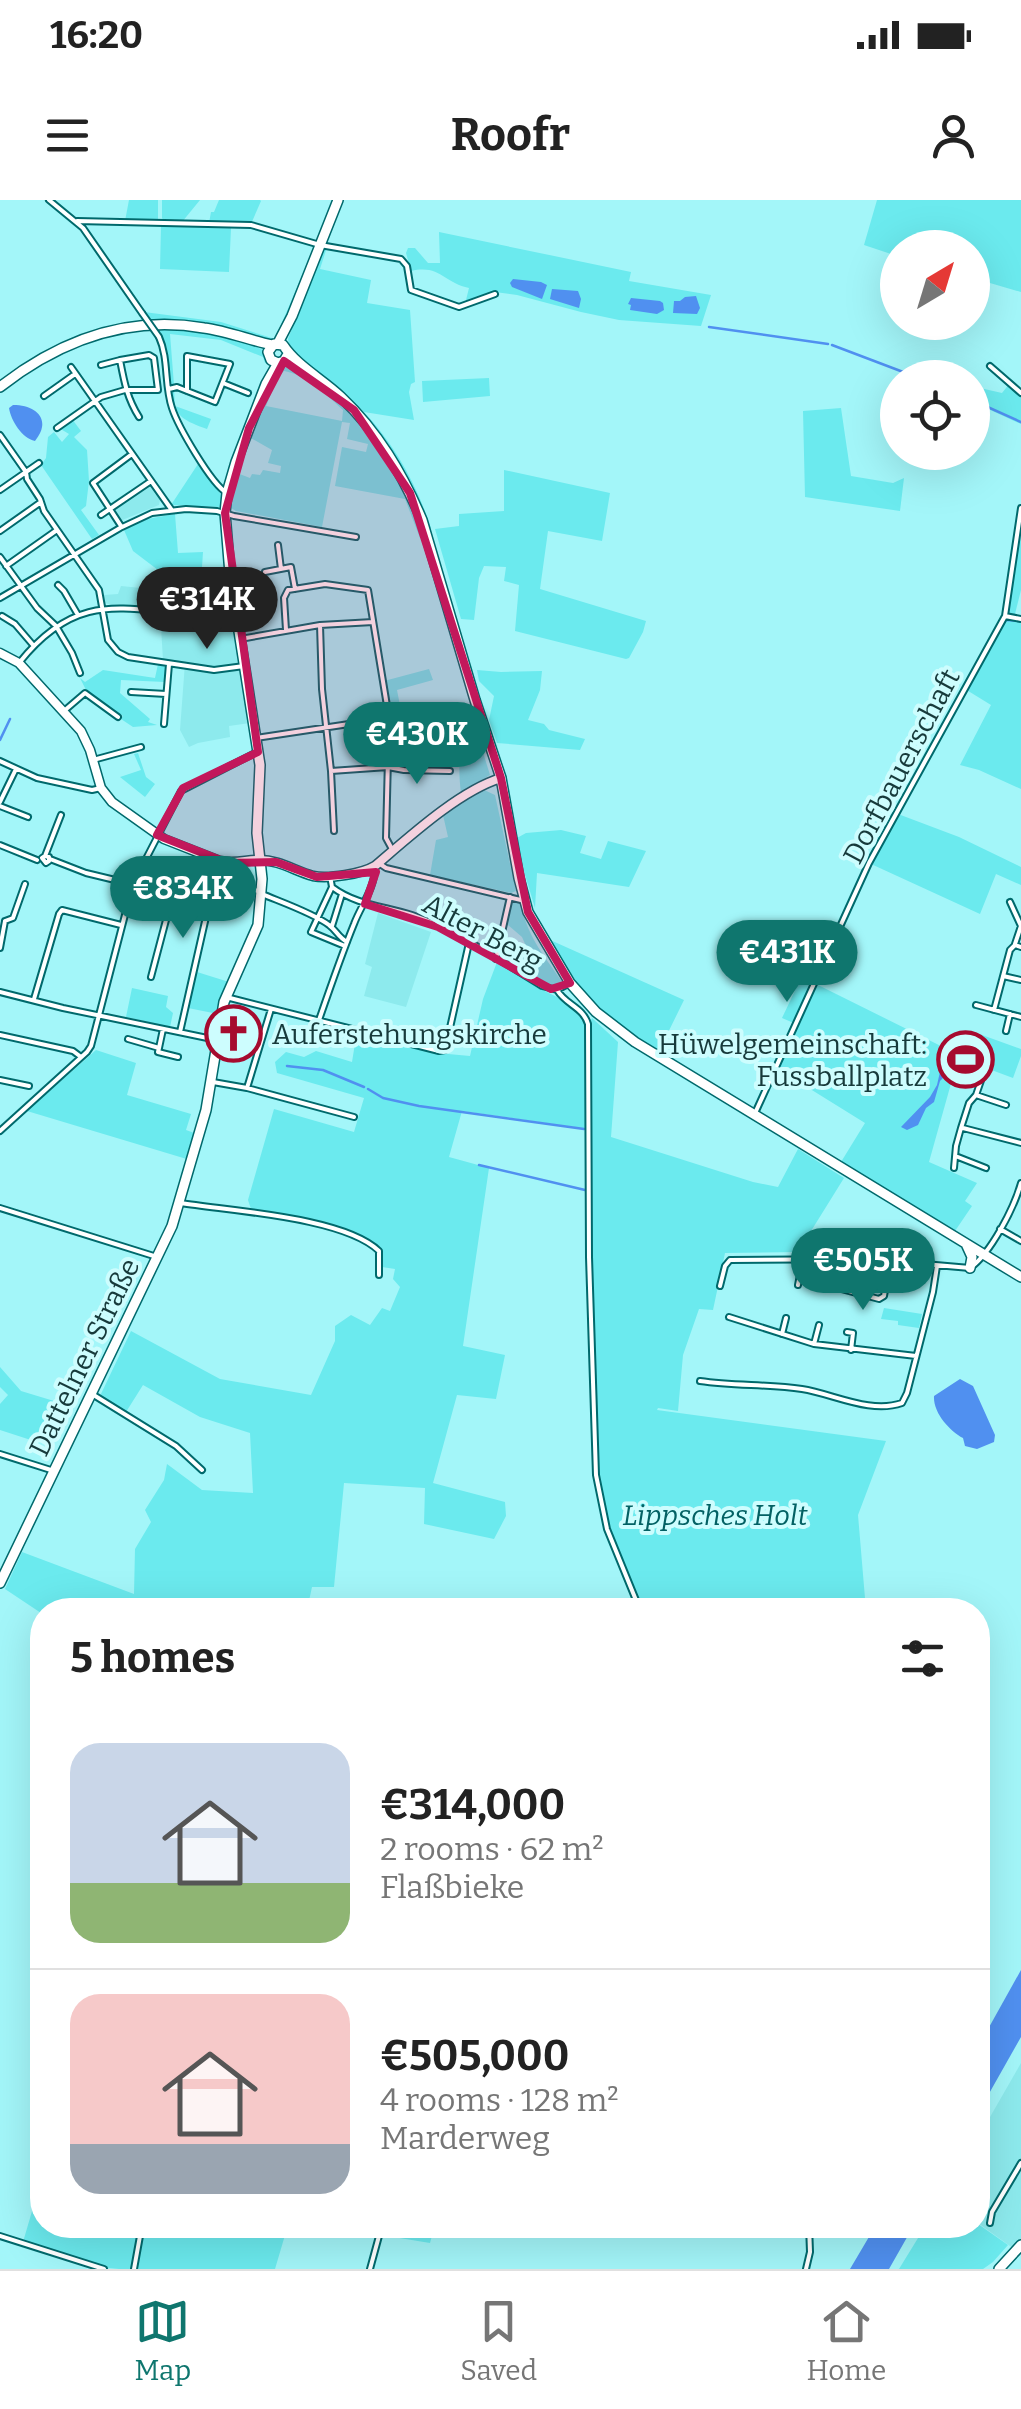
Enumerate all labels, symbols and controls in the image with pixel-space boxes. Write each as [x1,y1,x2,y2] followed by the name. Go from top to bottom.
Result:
[50,12,143,58] text: 16:20
[40,108,95,163] icon: menu
[451,108,570,162] text: Roofr
[926,108,981,163] icon: person
[880,230,990,340] north arrow
[880,230,990,470] map controls
[880,360,990,470] button: locate
[137,567,277,652] pin: €314K
[159,580,255,618] text: €314K
[836,663,967,869] street label: Dorfbauerschaft
[347,702,487,787] pin: €430K
[365,715,469,753] text: €430K
[113,856,253,941] pin: €834K
[132,869,234,907] text: €834K
[417,887,548,978] street label: Alter Berg
[717,920,857,1005] pin: €431K
[739,933,835,971] text: €431K
[203,1004,263,1064] church icon: Auferstehungskirche
[272,1018,547,1051] place label: Auferstehungskirche
[658,1028,927,1093] place label: Hüwelgemeinschaft: Fussballplatz
[936,1030,996,1090] sports icon: Hüwelgemeinschaft: Fussballplatz
[793,1228,933,1313] pin: €505K
[813,1241,913,1279] text: €505K
[22,1253,147,1461] street label: Dattelner Straße
[623,1499,809,1532] park label: Lippsches Holt
[895,1631,950,1686] icon: filters
[70,1633,235,1683] text: 5 homes
[380,1780,565,1830] text: €314,000
[150,1783,270,1903] icon: home
[380,1830,604,1868] text: 2 rooms · 62 m²
[380,1868,524,1906] text: Flaßbieke
[380,2031,569,2081] text: €505,000
[150,2034,270,2154] icon: home
[380,2081,619,2119] text: 4 rooms · 128 m²
[380,2119,550,2157] text: Marderweg
[135,2294,191,2387] tab: Map
[460,2294,537,2387] tab: Saved
[806,2294,886,2387] tab: Home

